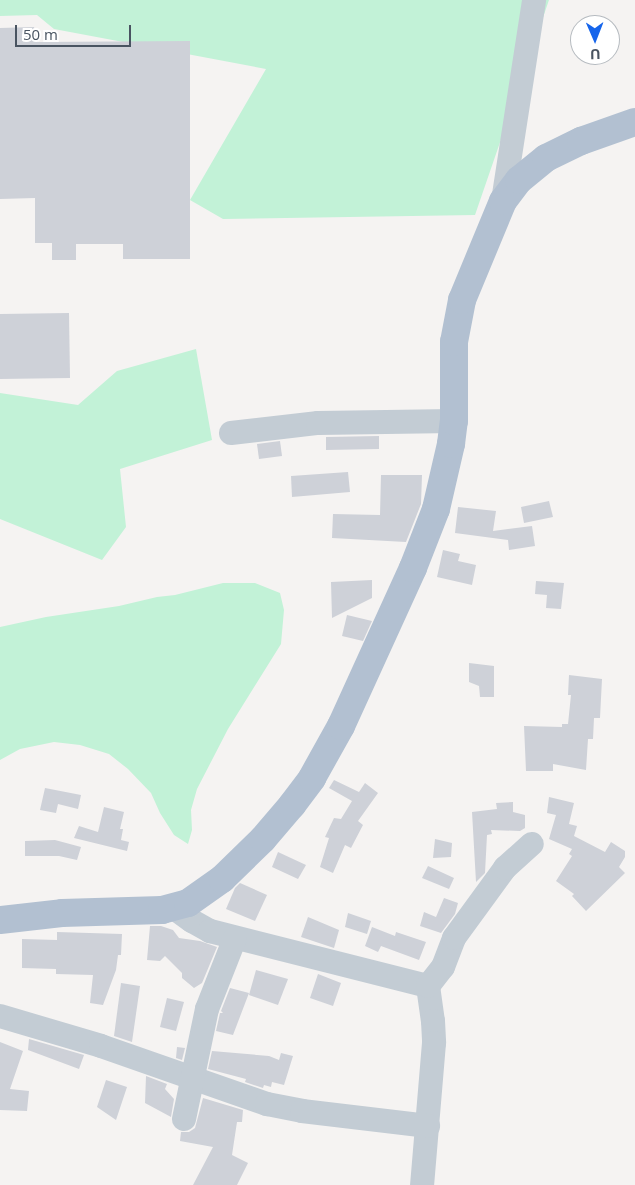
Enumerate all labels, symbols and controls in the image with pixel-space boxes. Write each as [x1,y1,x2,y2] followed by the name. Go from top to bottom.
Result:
[18,15,134,47] scale bar
[570,15,620,65] north arrow
[23,24,58,44] text: 50 m
[590,45,601,64] text: U

